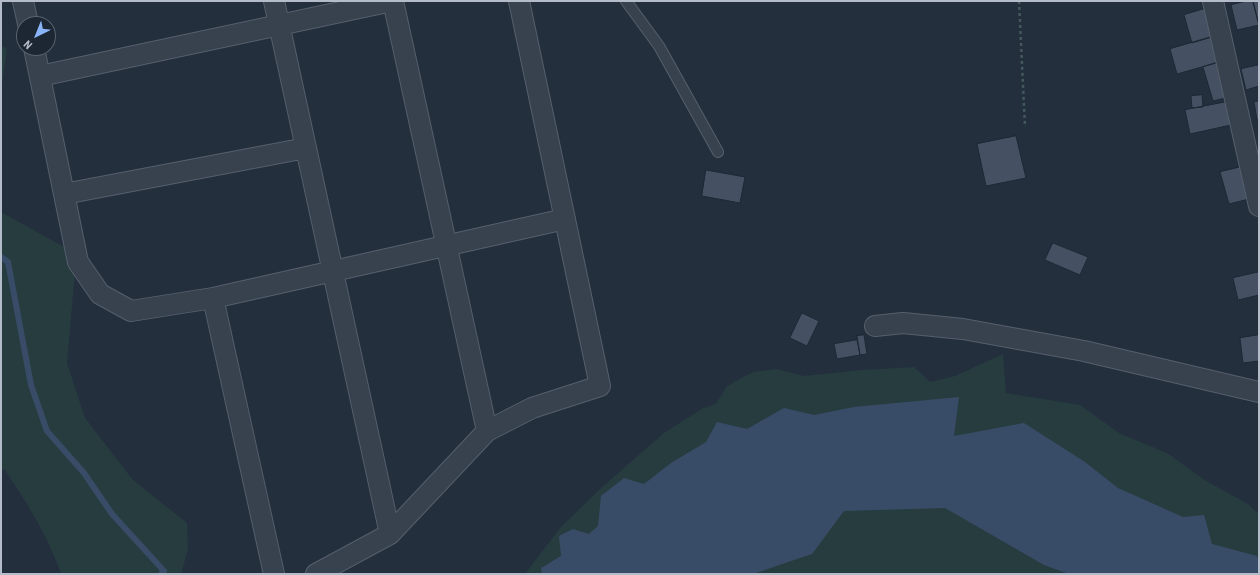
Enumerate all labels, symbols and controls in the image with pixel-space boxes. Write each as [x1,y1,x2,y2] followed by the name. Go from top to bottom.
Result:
[16,16,56,56] north arrow
[21,37,35,51] text: N

